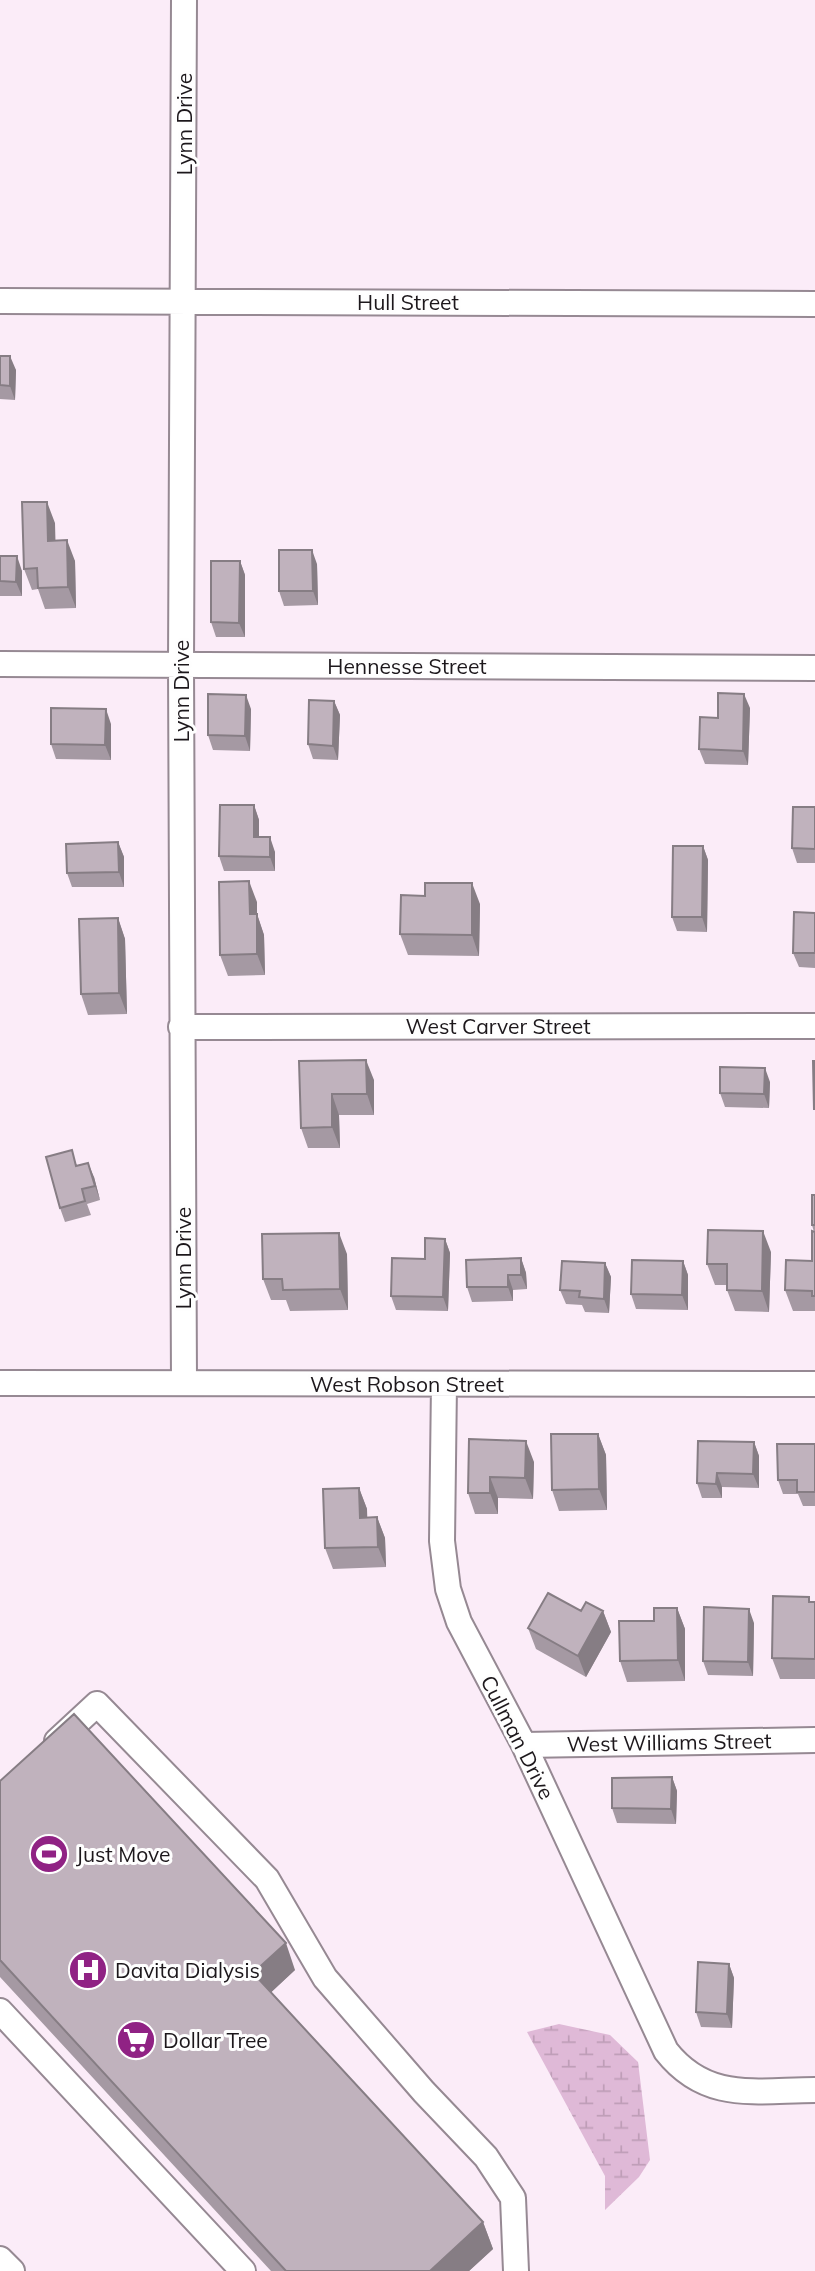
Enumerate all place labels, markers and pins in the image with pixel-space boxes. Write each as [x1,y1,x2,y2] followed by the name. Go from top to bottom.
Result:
[28,1833,70,1875] sports icon: Just Move
[76,1841,170,1867] place label: Just Move
[67,1949,109,1991] hospital icon: Davita Dialysis
[115,1957,260,1983] place label: Davita Dialysis
[115,2019,157,2061] supermarket icon: Dollar Tree
[163,2027,268,2053] place label: Dollar Tree

